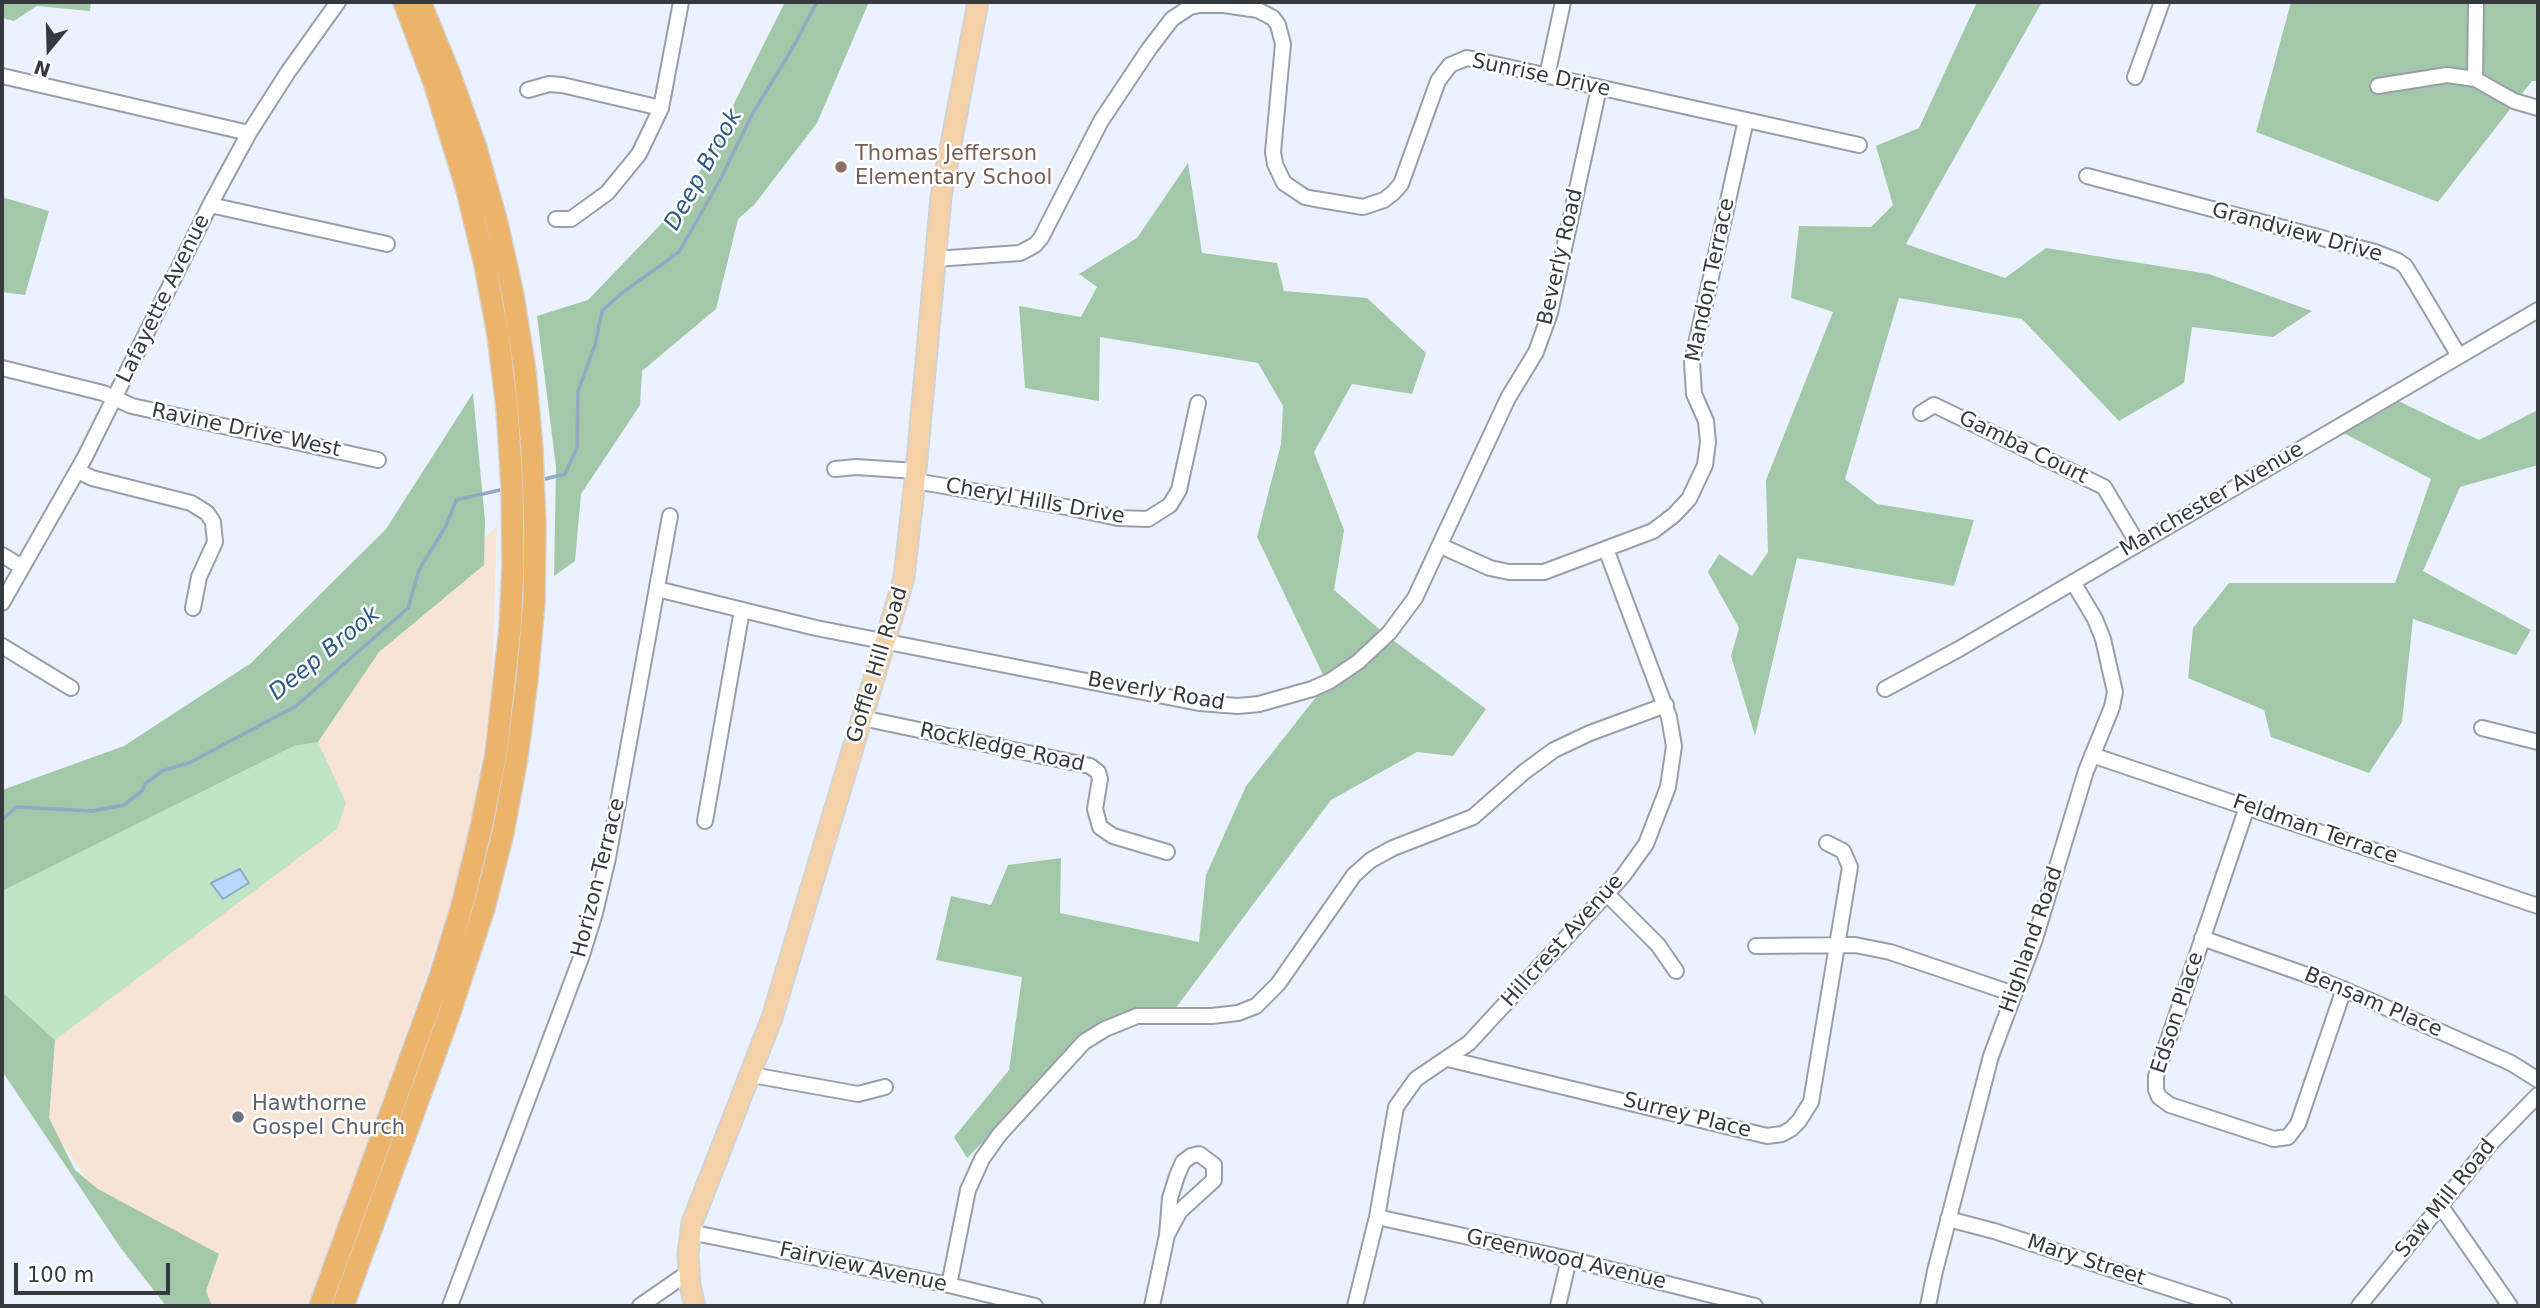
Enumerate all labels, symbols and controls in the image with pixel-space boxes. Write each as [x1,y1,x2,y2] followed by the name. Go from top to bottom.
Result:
[14,14,84,84] north arrow
[1469,49,1613,103] street label: Sunrise Drive
[31,56,53,82] text: N
[659,104,749,236] water label: Deep Brook
[855,142,1052,192] place label: Thomas Jefferson Elementary School
[833,159,849,175] marker: Thomas Jefferson Elementary School
[1533,186,1589,328] street label: Beverly Road
[1681,196,1741,364] street label: Mandon Terrace
[2209,198,2385,268] street label: Grandview Drive
[112,211,216,387] street label: Lafayette Avenue
[149,399,343,463] street label: Ravine Drive West
[1954,406,2092,490] street label: Gamba Court
[2116,437,2308,563] street label: Manchester Avenue
[944,474,1126,530] street label: Cheryl Hills Drive
[842,584,914,746] street label: Goffle Hill Road
[264,601,386,707] water label: Deep Brook
[1085,668,1227,716] street label: Beverly Road
[917,718,1087,778] street label: Rockledge Road
[2229,790,2401,870] street label: Feldman Terrace
[567,796,631,960] street label: Horizon Terrace
[1995,864,2069,1016] street label: Highland Road
[1497,869,1629,1013] street label: Hillcrest Avenue
[2147,949,2209,1077] street label: Edson Place
[2300,963,2446,1043] street label: Bensam Place
[1620,1088,1754,1144] street label: Surrey Place
[252,1092,405,1142] place label: Hawthorne Gospel Church
[230,1109,246,1125] marker: Hawthorne Gospel Church
[2391,1135,2501,1263] street label: Saw Mill Road
[1464,1225,1668,1295] street label: Greenwood Avenue
[2024,1230,2148,1292] street label: Mary Street
[777,1238,949,1298] street label: Fairview Avenue
[18,1248,173,1292] scale bar
[27,1263,94,1287] text: 100 m

